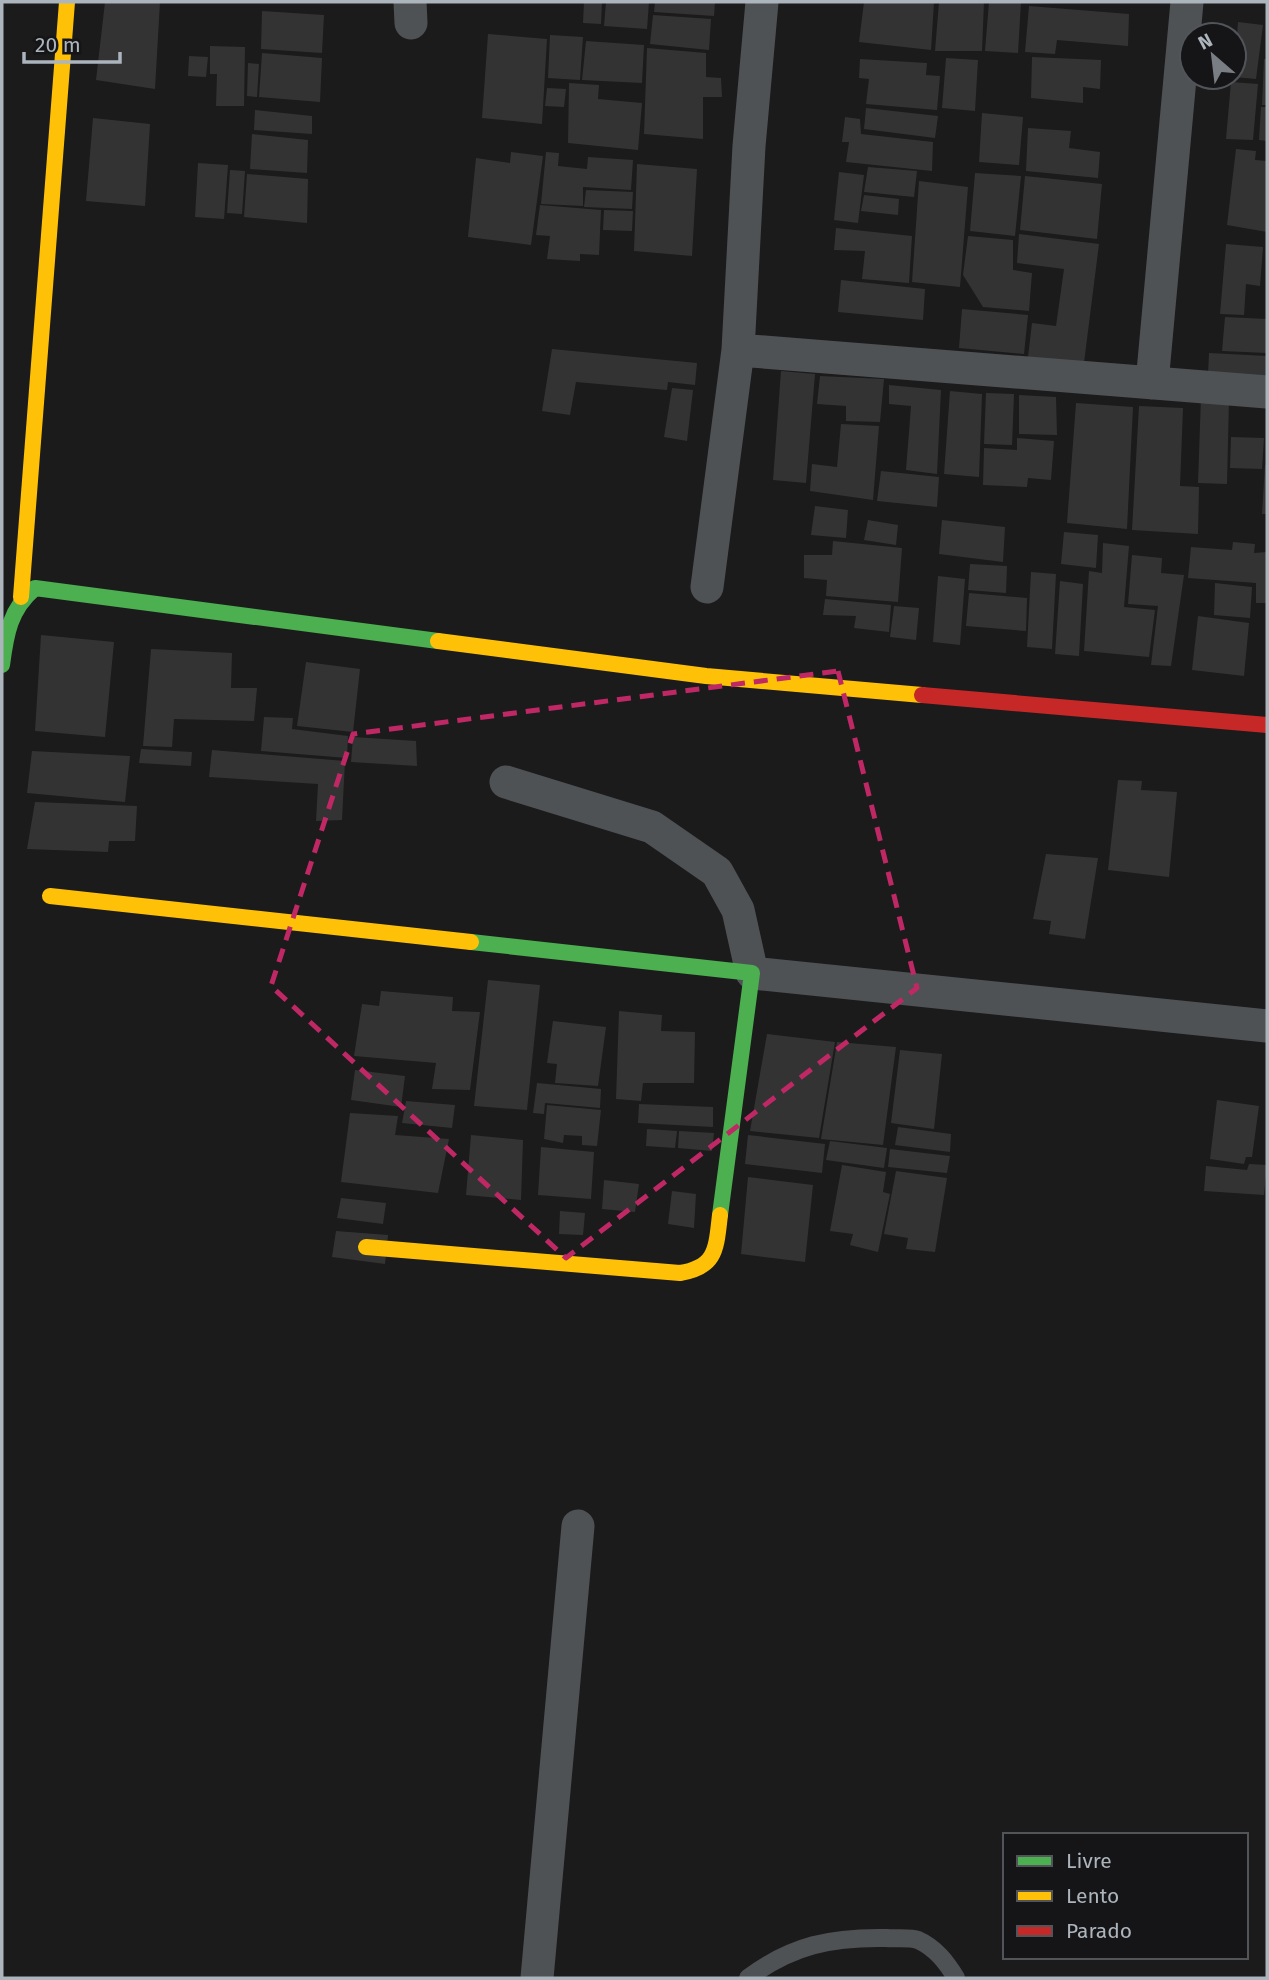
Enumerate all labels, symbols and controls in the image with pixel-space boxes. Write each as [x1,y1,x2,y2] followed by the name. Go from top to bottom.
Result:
[24,21,121,65] scale bar
[1178,21,1248,91] north arrow
[1194,28,1216,55] text: N
[35,32,81,58] text: 20 m
[1003,1833,1248,1959] legend
[1066,1848,1112,1874] text: Livre
[1066,1883,1119,1909] text: Lento
[1066,1918,1132,1944] text: Parado

